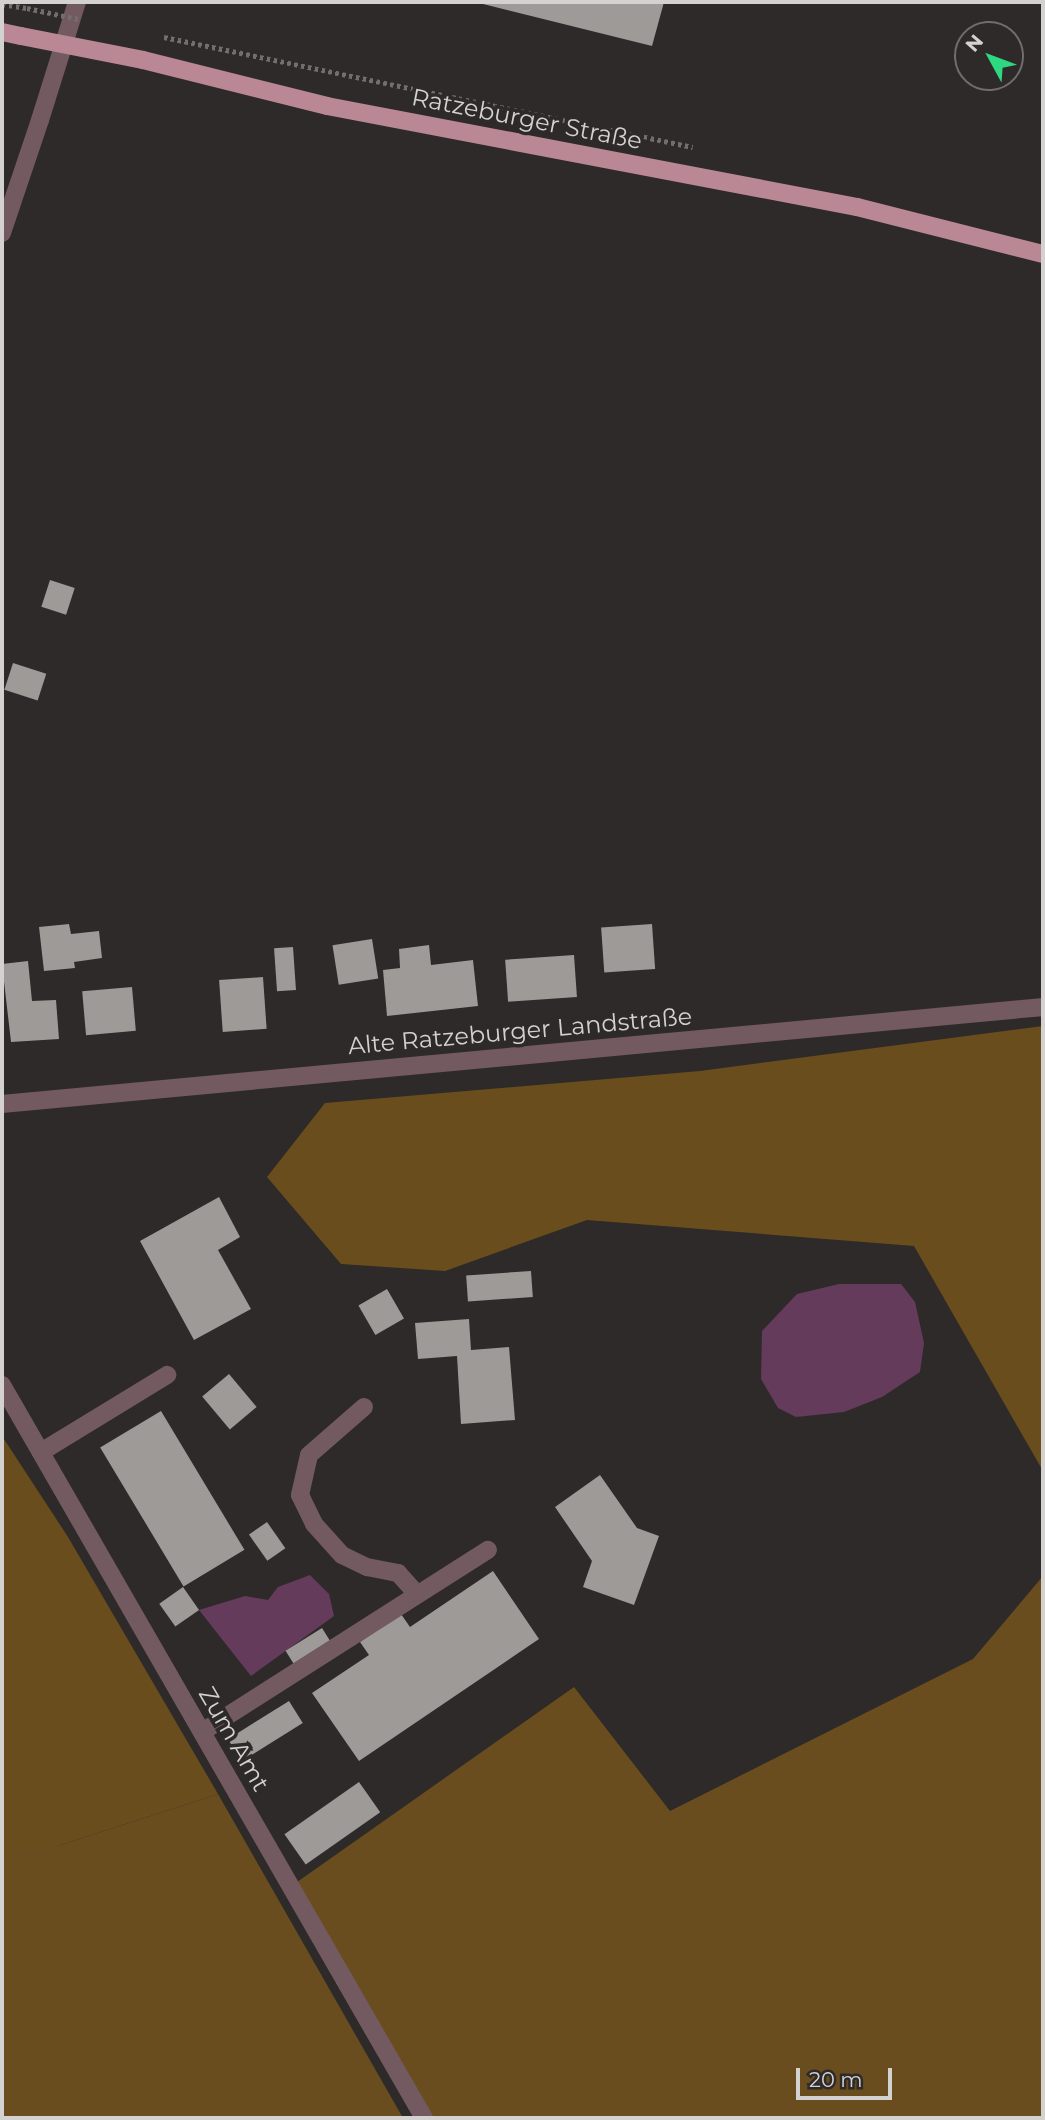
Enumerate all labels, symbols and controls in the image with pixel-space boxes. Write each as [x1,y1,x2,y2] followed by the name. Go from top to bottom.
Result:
[954,21,1024,91] north arrow
[961,30,988,57] text: N
[409,83,645,155] street label: Ratzeburger Straße
[347,1002,693,1060] street label: Alte Ratzeburger Landstraße
[193,1682,275,1796] street label: Zum Amt
[800,2054,896,2098] scale bar
[809,2067,863,2092] text: 20 m

